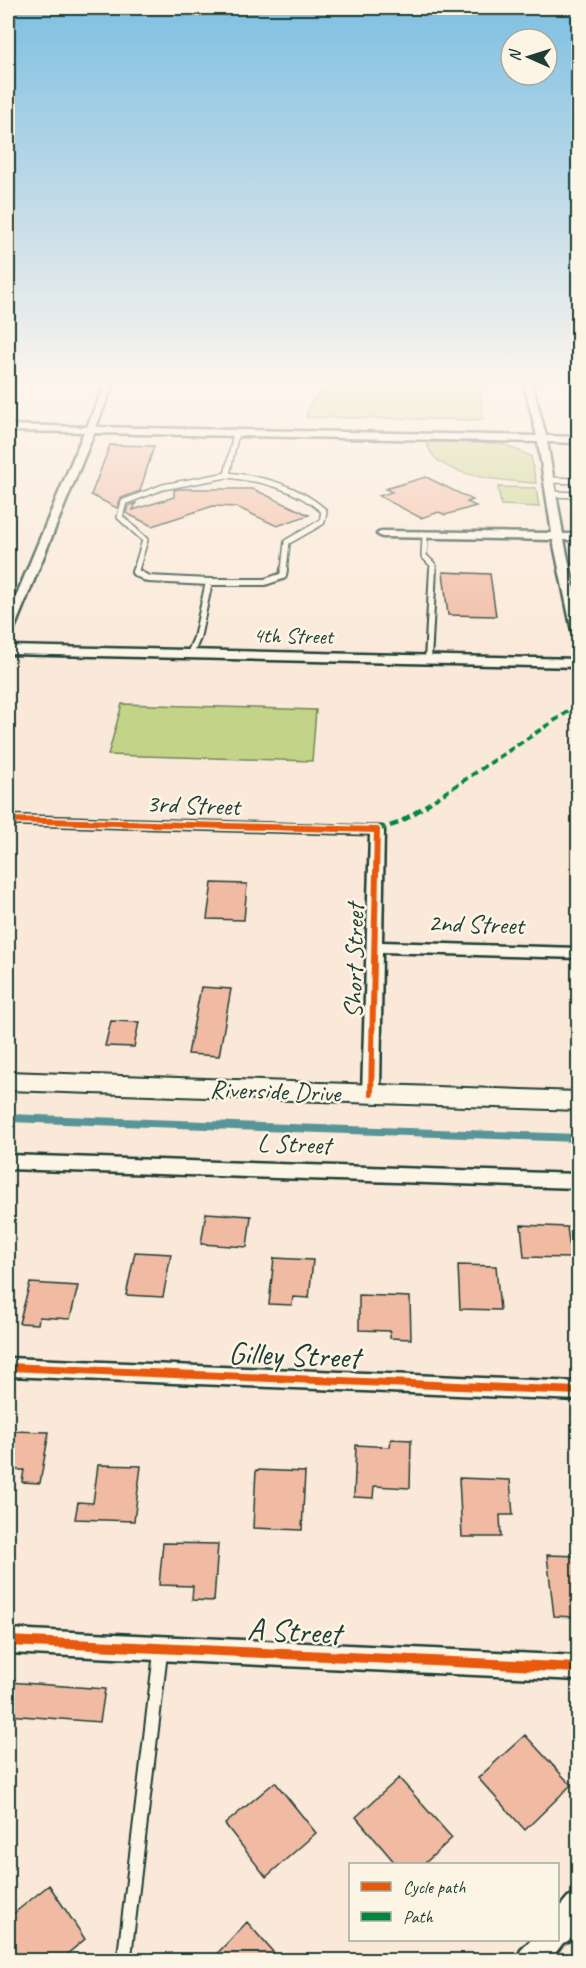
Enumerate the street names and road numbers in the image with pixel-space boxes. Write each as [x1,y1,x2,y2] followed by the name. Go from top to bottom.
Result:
[253,621,336,651] street label: 4th Street
[146,787,243,823] street label: 3rd Street
[337,900,372,1019] street label: Short Street
[427,906,527,942] street label: 2nd Street
[209,1072,342,1110] street label: Riverside Drive
[257,1126,335,1162] street label: L Street
[228,1332,365,1378] street label: Gilley Street
[246,1608,346,1654] street label: A Street

